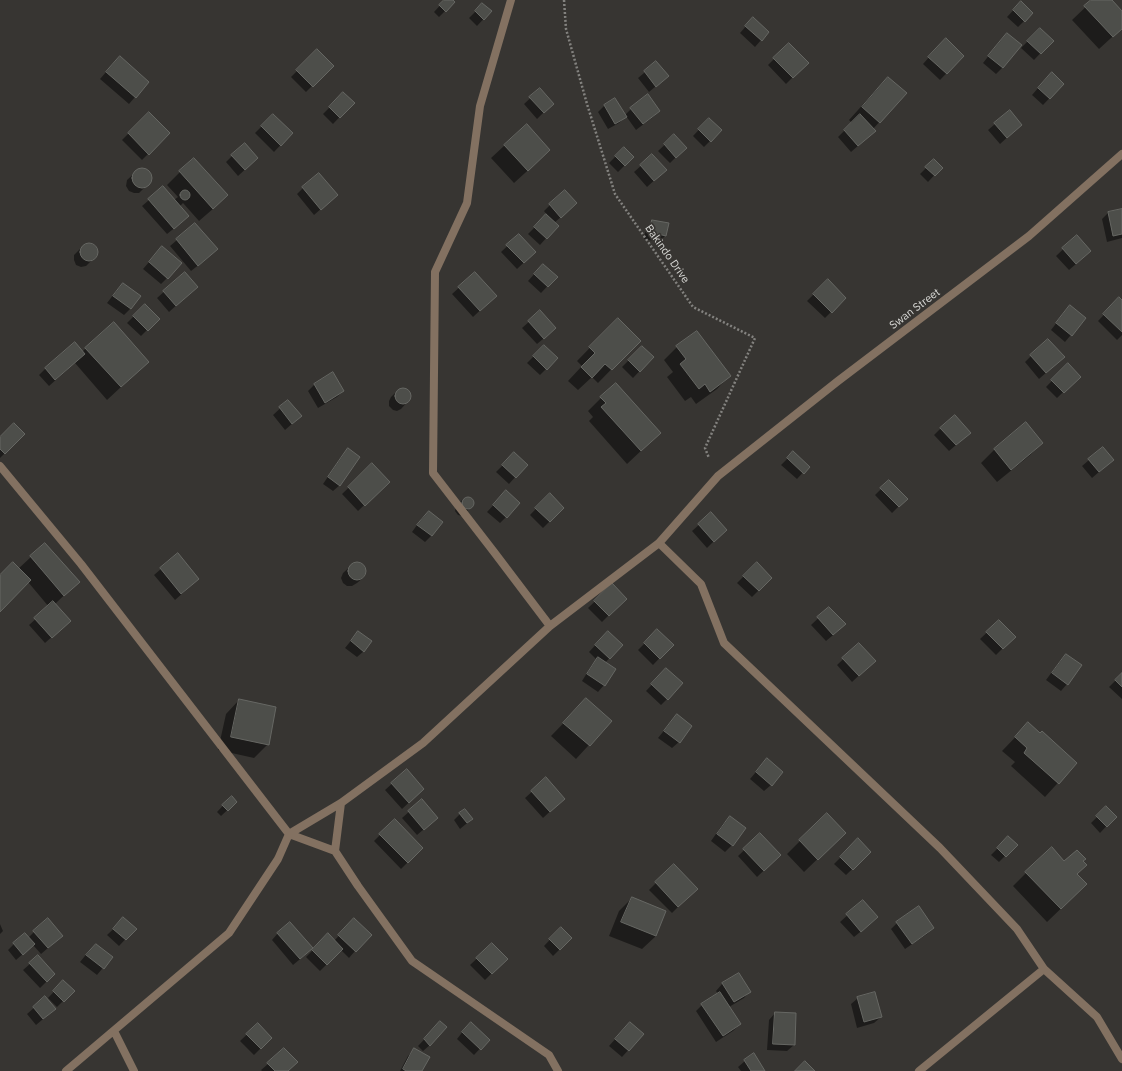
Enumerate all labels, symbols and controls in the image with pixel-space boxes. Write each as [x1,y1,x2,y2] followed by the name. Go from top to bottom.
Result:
[642,222,692,286] street label: Bakindo Drive
[887,286,943,332] street label: Swan Street

